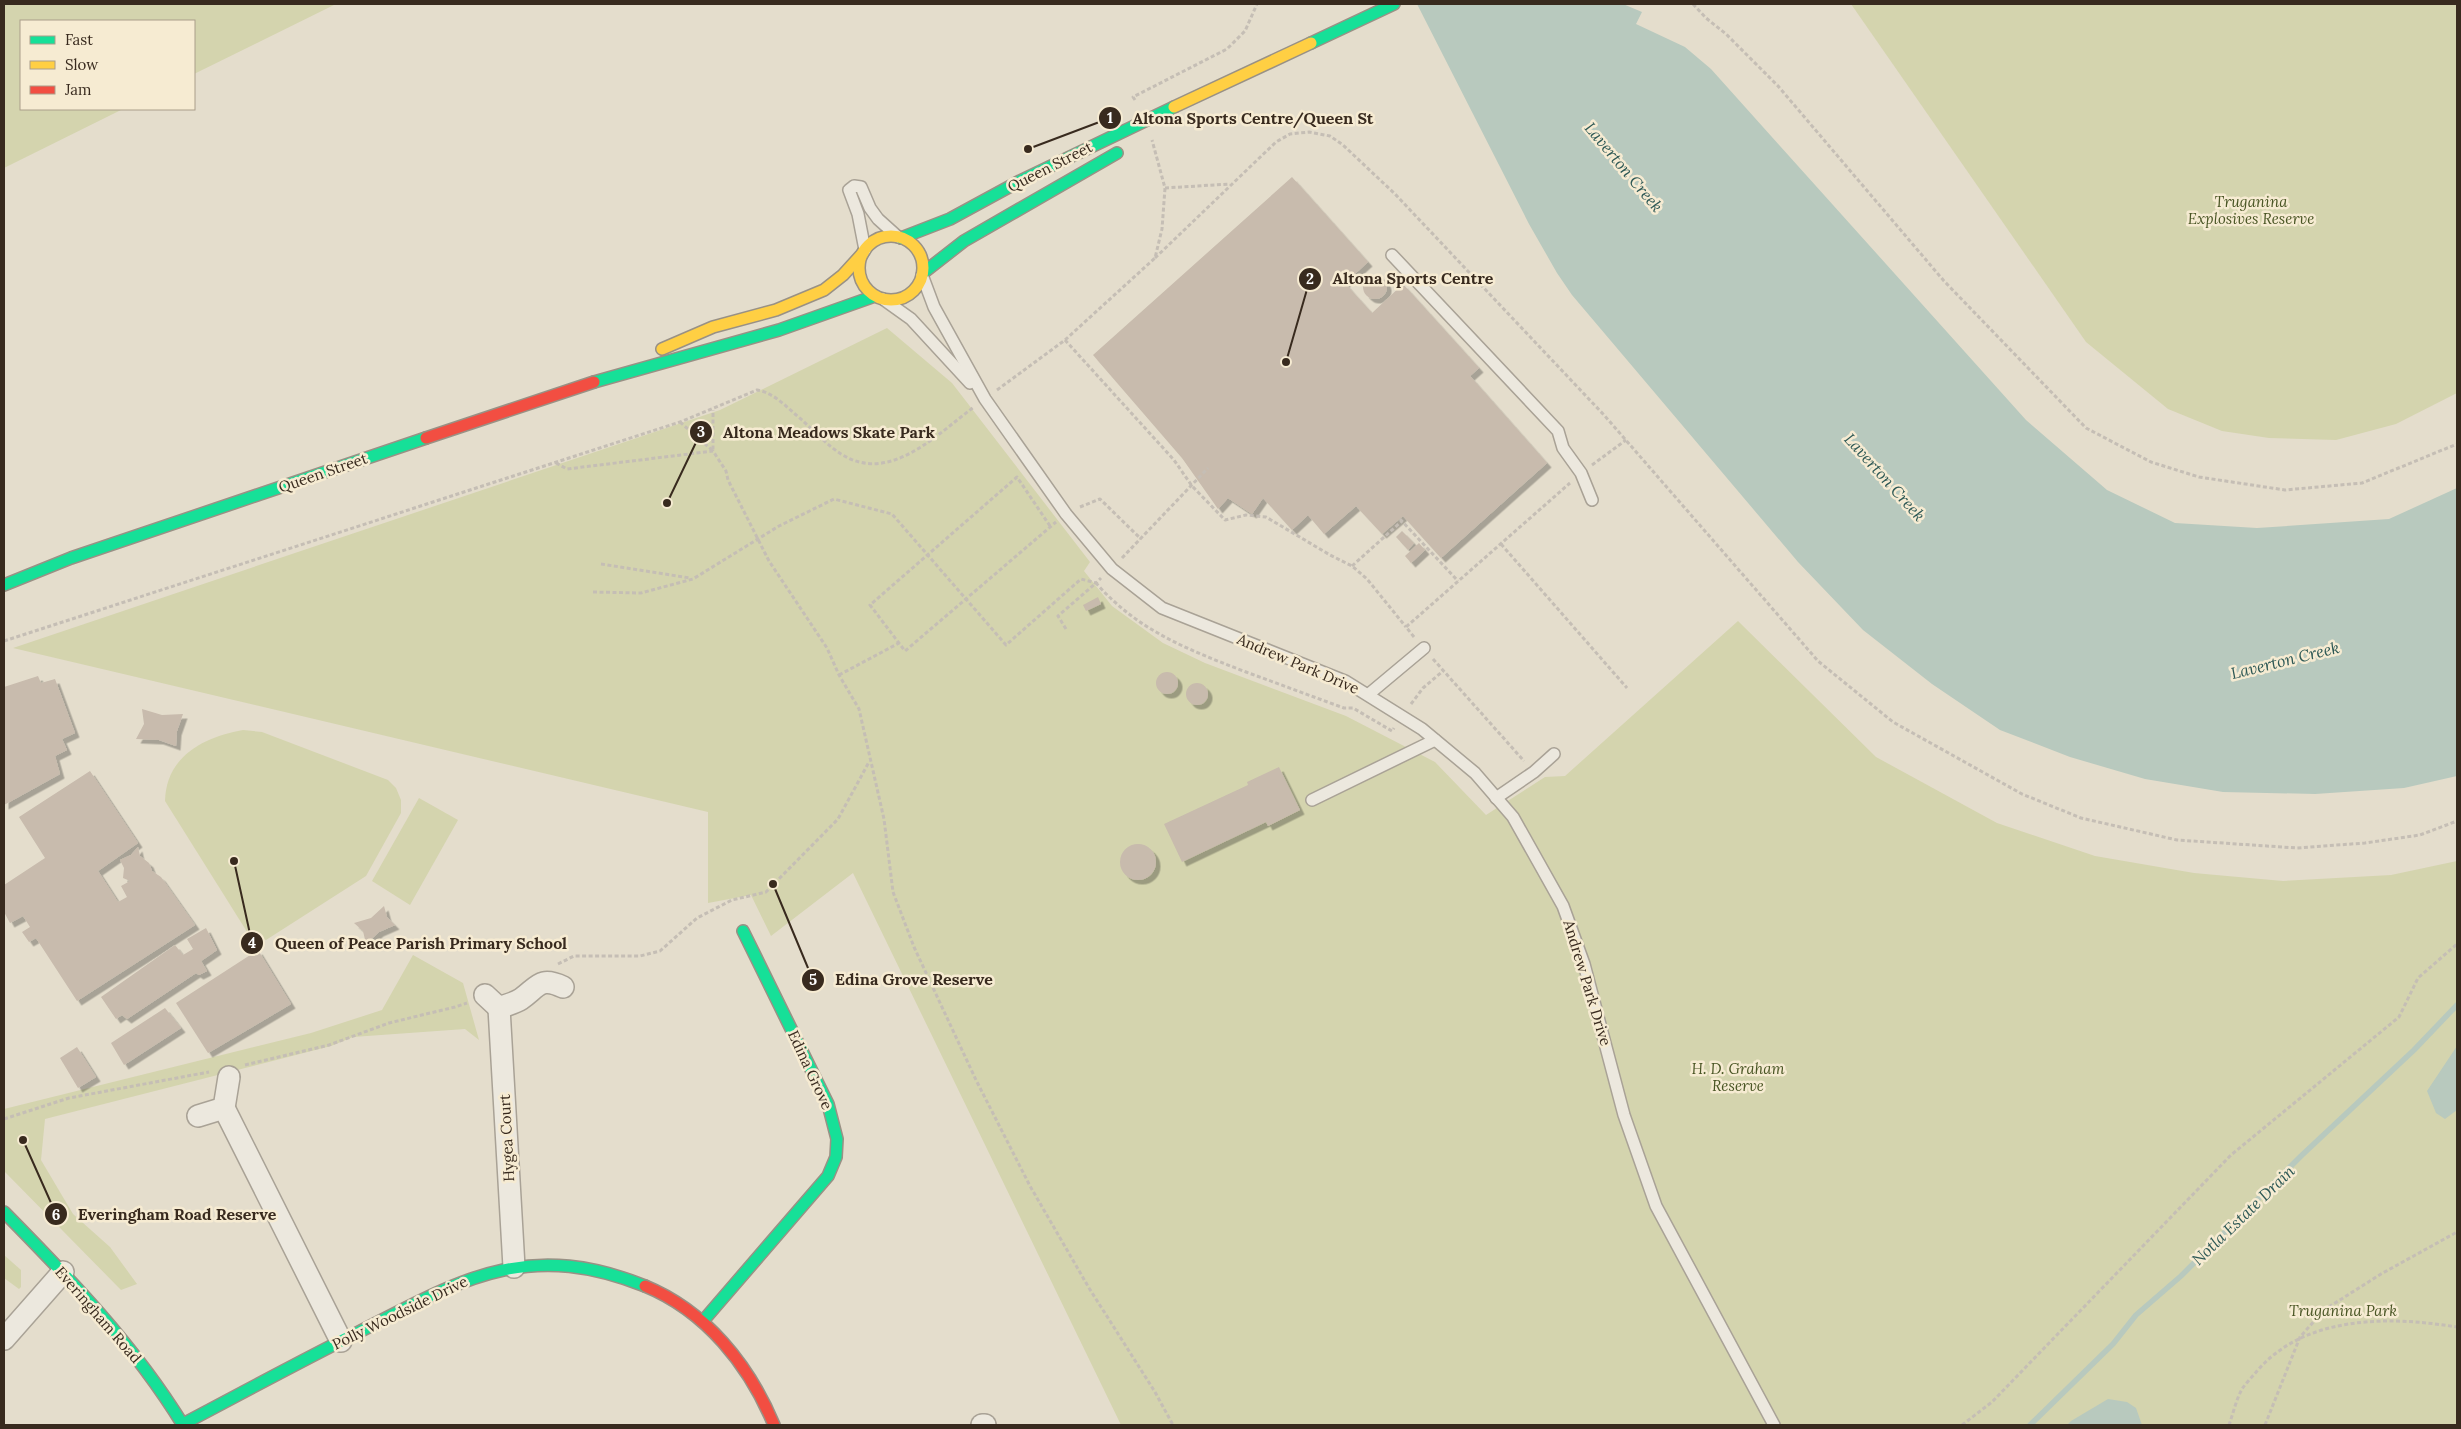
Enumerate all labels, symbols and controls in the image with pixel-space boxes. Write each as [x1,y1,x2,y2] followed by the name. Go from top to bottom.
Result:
[20,20,195,110] legend
[65,30,93,49] text: Fast
[65,55,98,74] text: Slow
[64,80,92,99] text: Jam
[1097,103,1383,134] callout: Altona Sports Centre/Queen St
[1107,108,1113,127] text: 1
[1133,108,1374,129] text: Altona Sports Centre/Queen St
[1581,118,1667,216] water label: Laverton Creek
[1004,137,1096,196] street label: Queen Street
[2188,192,2314,228] park label: Truganina Explosives Reserve
[1298,263,1504,294] callout: Altona Sports Centre
[1333,268,1494,288] text: Altona Sports Centre
[1306,269,1314,288] text: 2
[688,417,945,448] callout: Altona Meadows Skate Park
[697,422,705,441] text: 3
[723,422,935,442] text: Altona Meadows Skate Park
[1840,429,1930,525] water label: Laverton Creek
[276,448,370,497] street label: Queen Street
[1233,629,1362,698] street label: Andrew Park Drive
[2229,637,2341,683] water label: Laverton Creek
[1559,917,1616,1048] street label: Andrew Park Drive
[240,927,577,958] callout: Queen of Peace Parish Primary School
[248,933,256,952] text: 4
[275,933,567,953] text: Queen of Peace Parish Primary School
[800,964,1003,995] callout: Edina Grove Reserve
[835,969,993,989] text: Edina Grove Reserve
[809,970,817,989] text: 5
[784,1027,837,1113] street label: Edina Grove
[1691,1059,1785,1095] park label: H. D. Graham Reserve
[495,1093,518,1182] street label: Hygea Court
[2187,1161,2299,1269] water label: Notla Estate Drain
[43,1199,287,1230] callout: Everingham Road Reserve
[78,1204,277,1224] text: Everingham Road Reserve
[52,1205,60,1224] text: 6
[51,1262,146,1367] street label: Everingham Road
[329,1272,471,1354] street label: Polly Woodside Drive
[2289,1301,2397,1320] park label: Truganina Park

